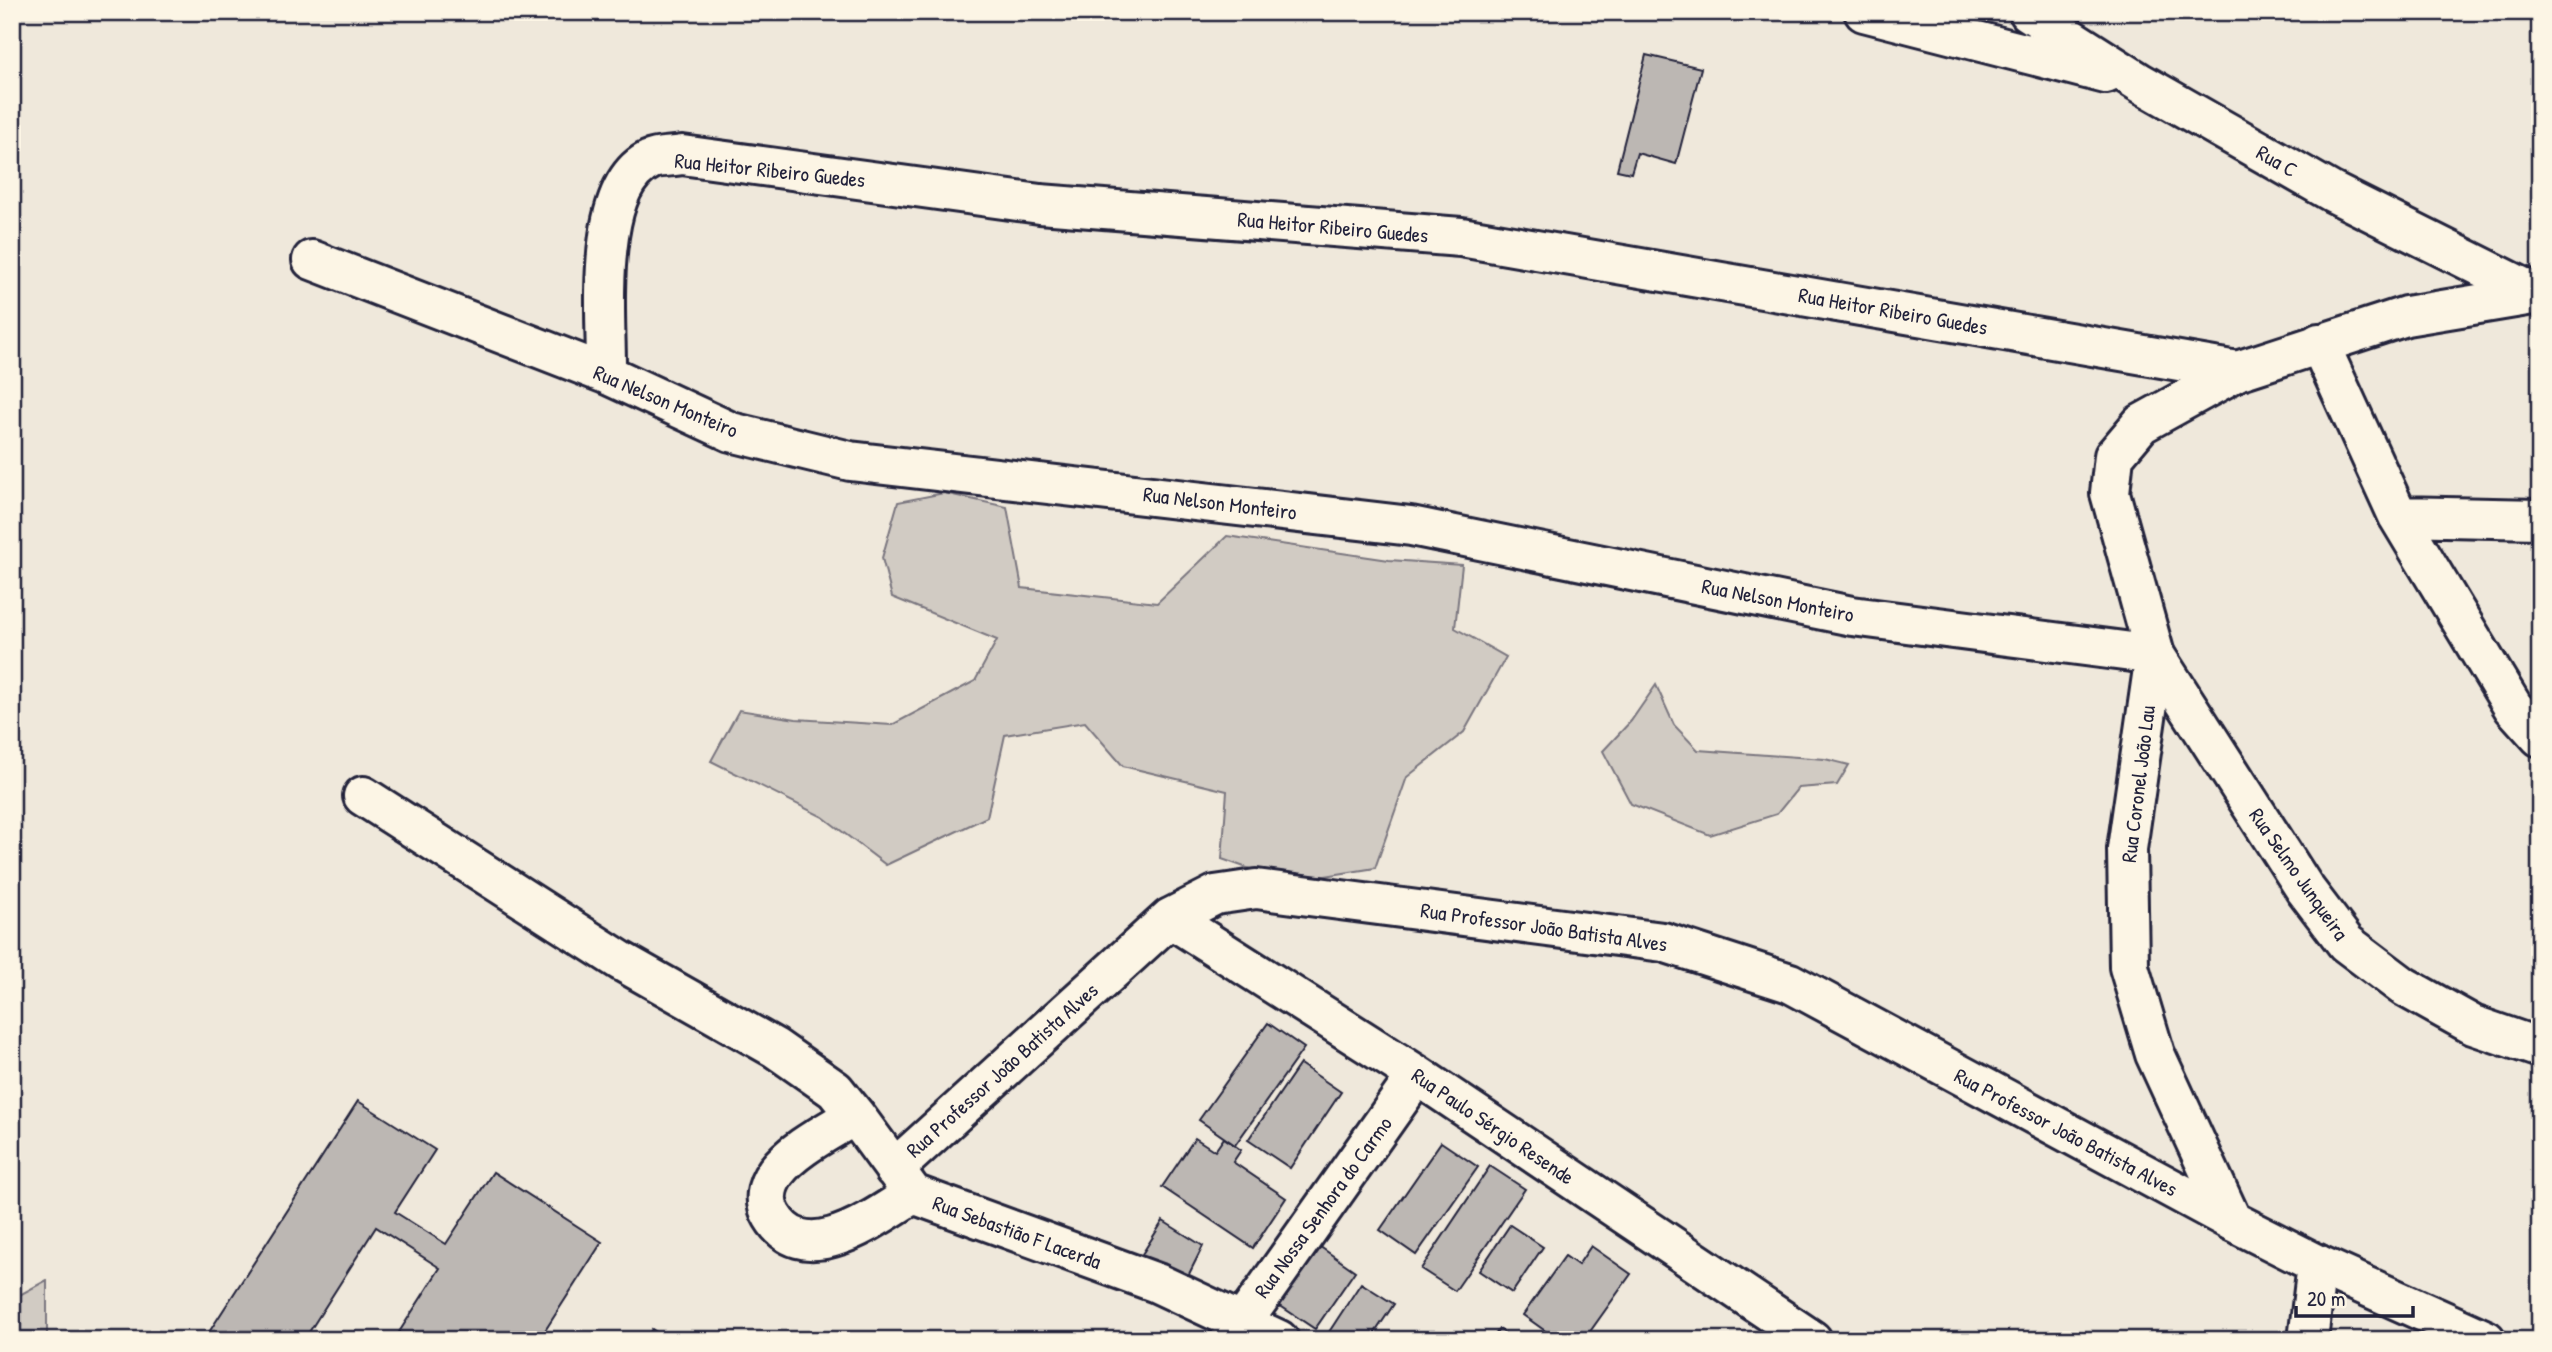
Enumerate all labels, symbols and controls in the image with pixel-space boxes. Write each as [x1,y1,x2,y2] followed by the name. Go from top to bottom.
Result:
[2251,138,2303,184] street label: Rua C
[673,146,867,194] street label: Rua Heitor Ribeiro Guedes
[1236,204,1430,250] street label: Rua Heitor Ribeiro Guedes
[1796,280,1990,342] street label: Rua Heitor Ribeiro Guedes
[589,358,743,444] street label: Rua Nelson Monteiro
[1142,479,1298,527] street label: Rua Nelson Monteiro
[1700,571,1856,629] street label: Rua Nelson Monteiro
[2114,703,2162,864] street label: Rua Coronel João Lau
[2243,802,2355,946] street label: Rua Selmo Junqueira
[1419,895,1669,959] street label: Rua Professor João Batista Alves
[900,976,1104,1164] street label: Rua Professor João Batista Alves
[1406,1061,1580,1191] street label: Rua Paulo Sérgio Resende
[1949,1061,2183,1203] street label: Rua Professor João Batista Alves
[1247,1110,1399,1304] street label: Rua Nossa Senhora do Carmo
[929,1188,1105,1276] street label: Rua Sebastião F Lacerda
[2296,1275,2414,1319] scale bar
[2307,1284,2345,1313] text: 20 m

